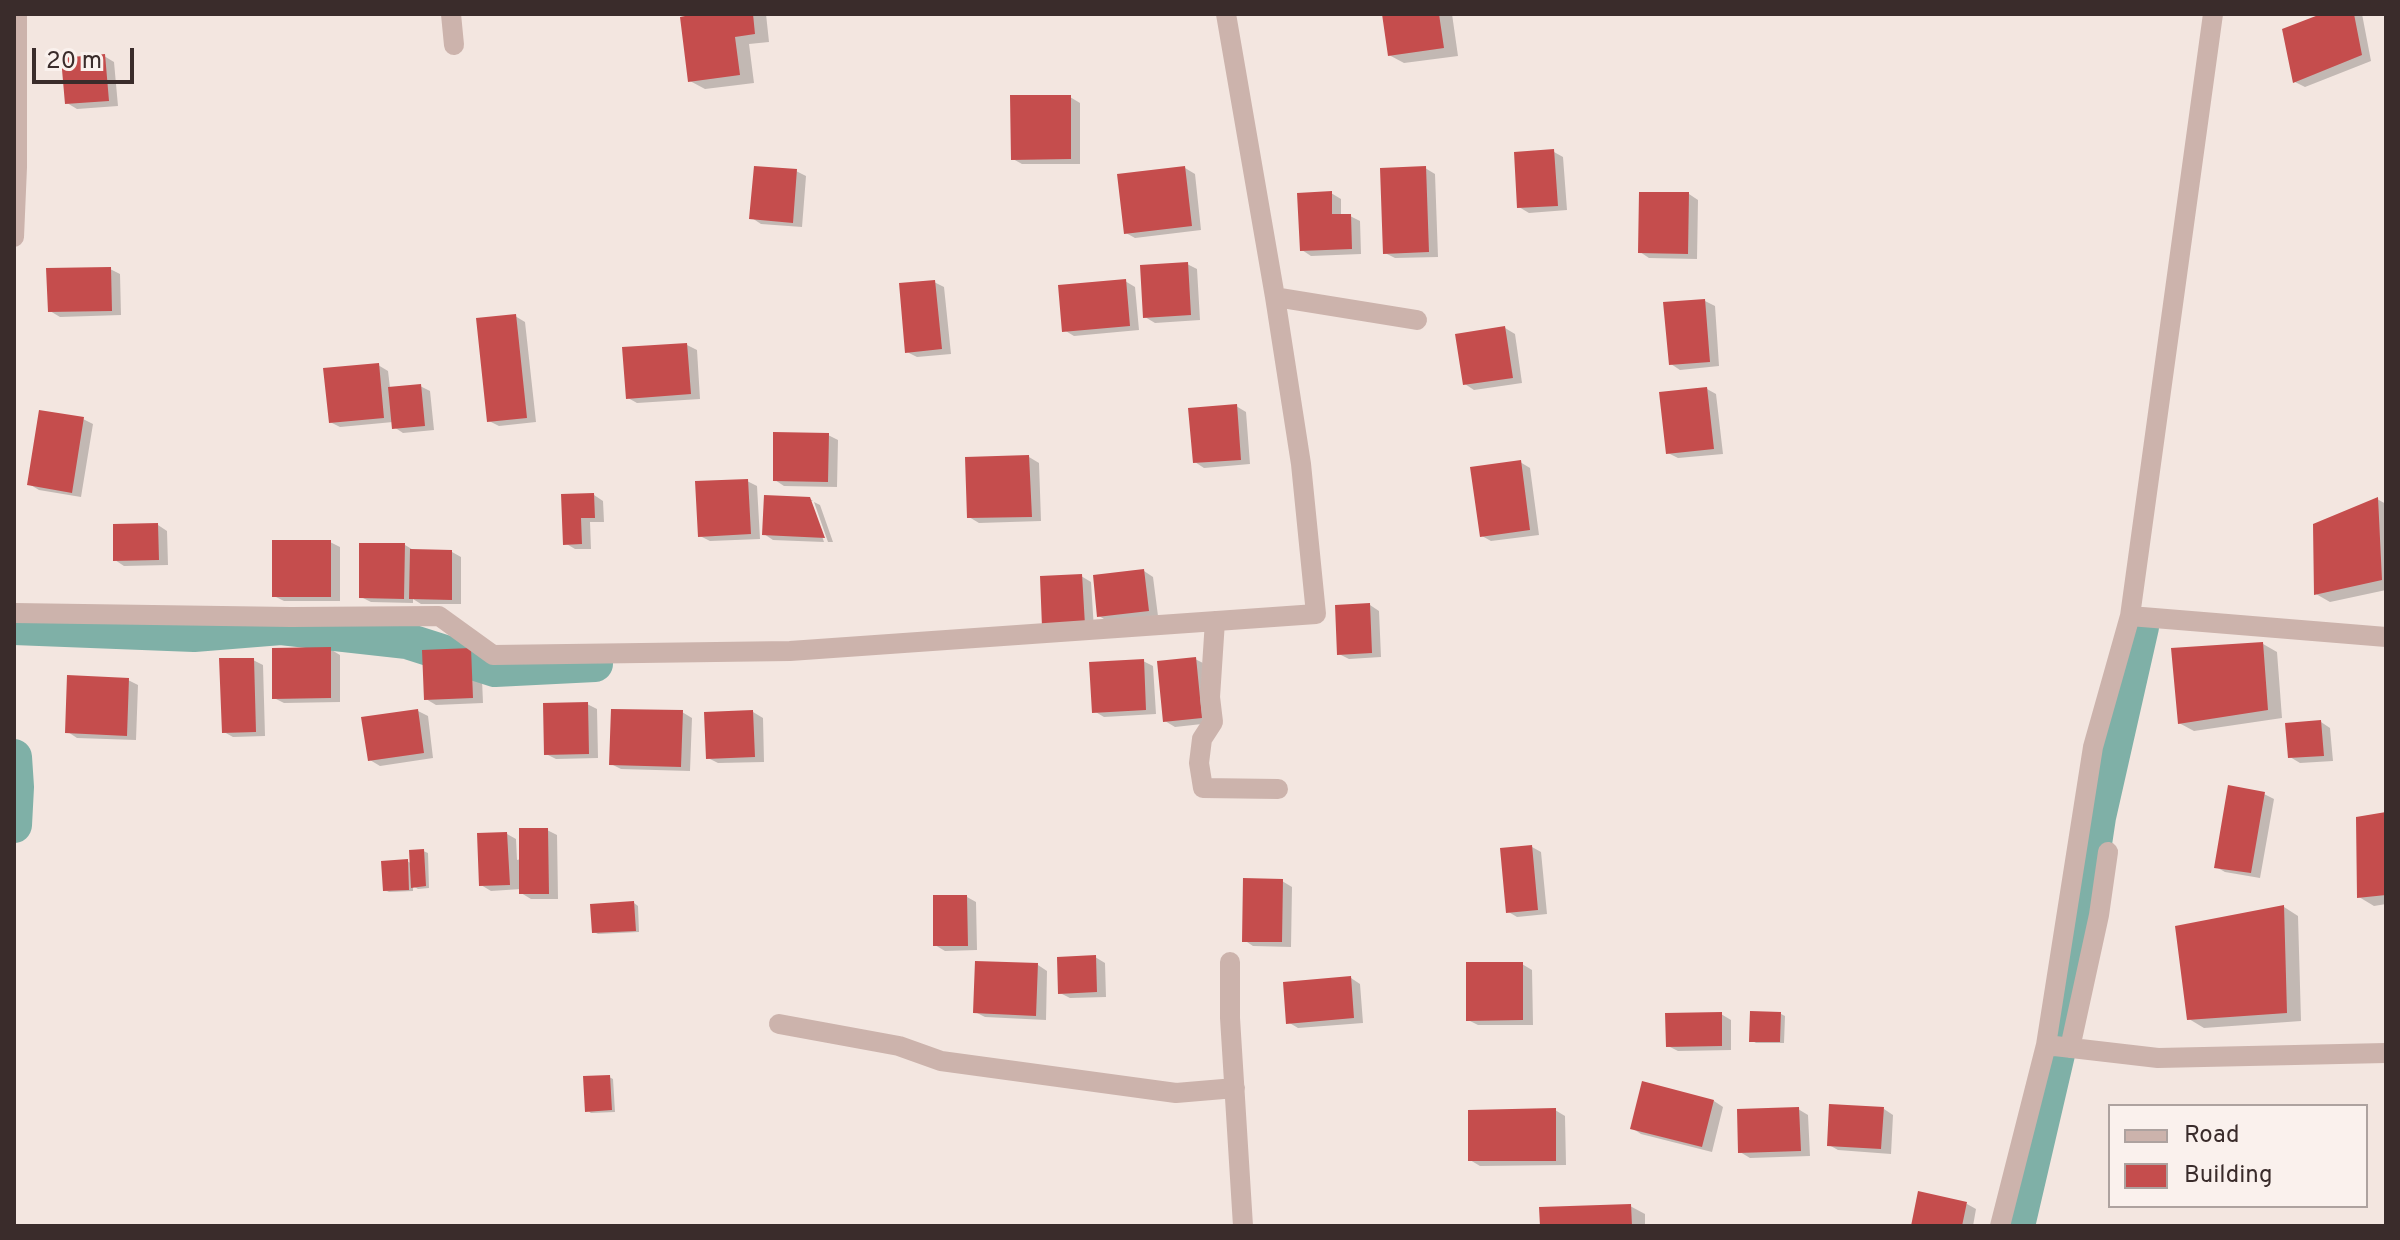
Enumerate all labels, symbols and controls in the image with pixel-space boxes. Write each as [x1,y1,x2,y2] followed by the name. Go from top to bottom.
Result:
[36,32,138,82] scale bar
[46,47,102,77] text: 20 m
[2108,1104,2368,1208] legend
[2184,1121,2240,1151] text: Road
[2184,1161,2273,1191] text: Building

